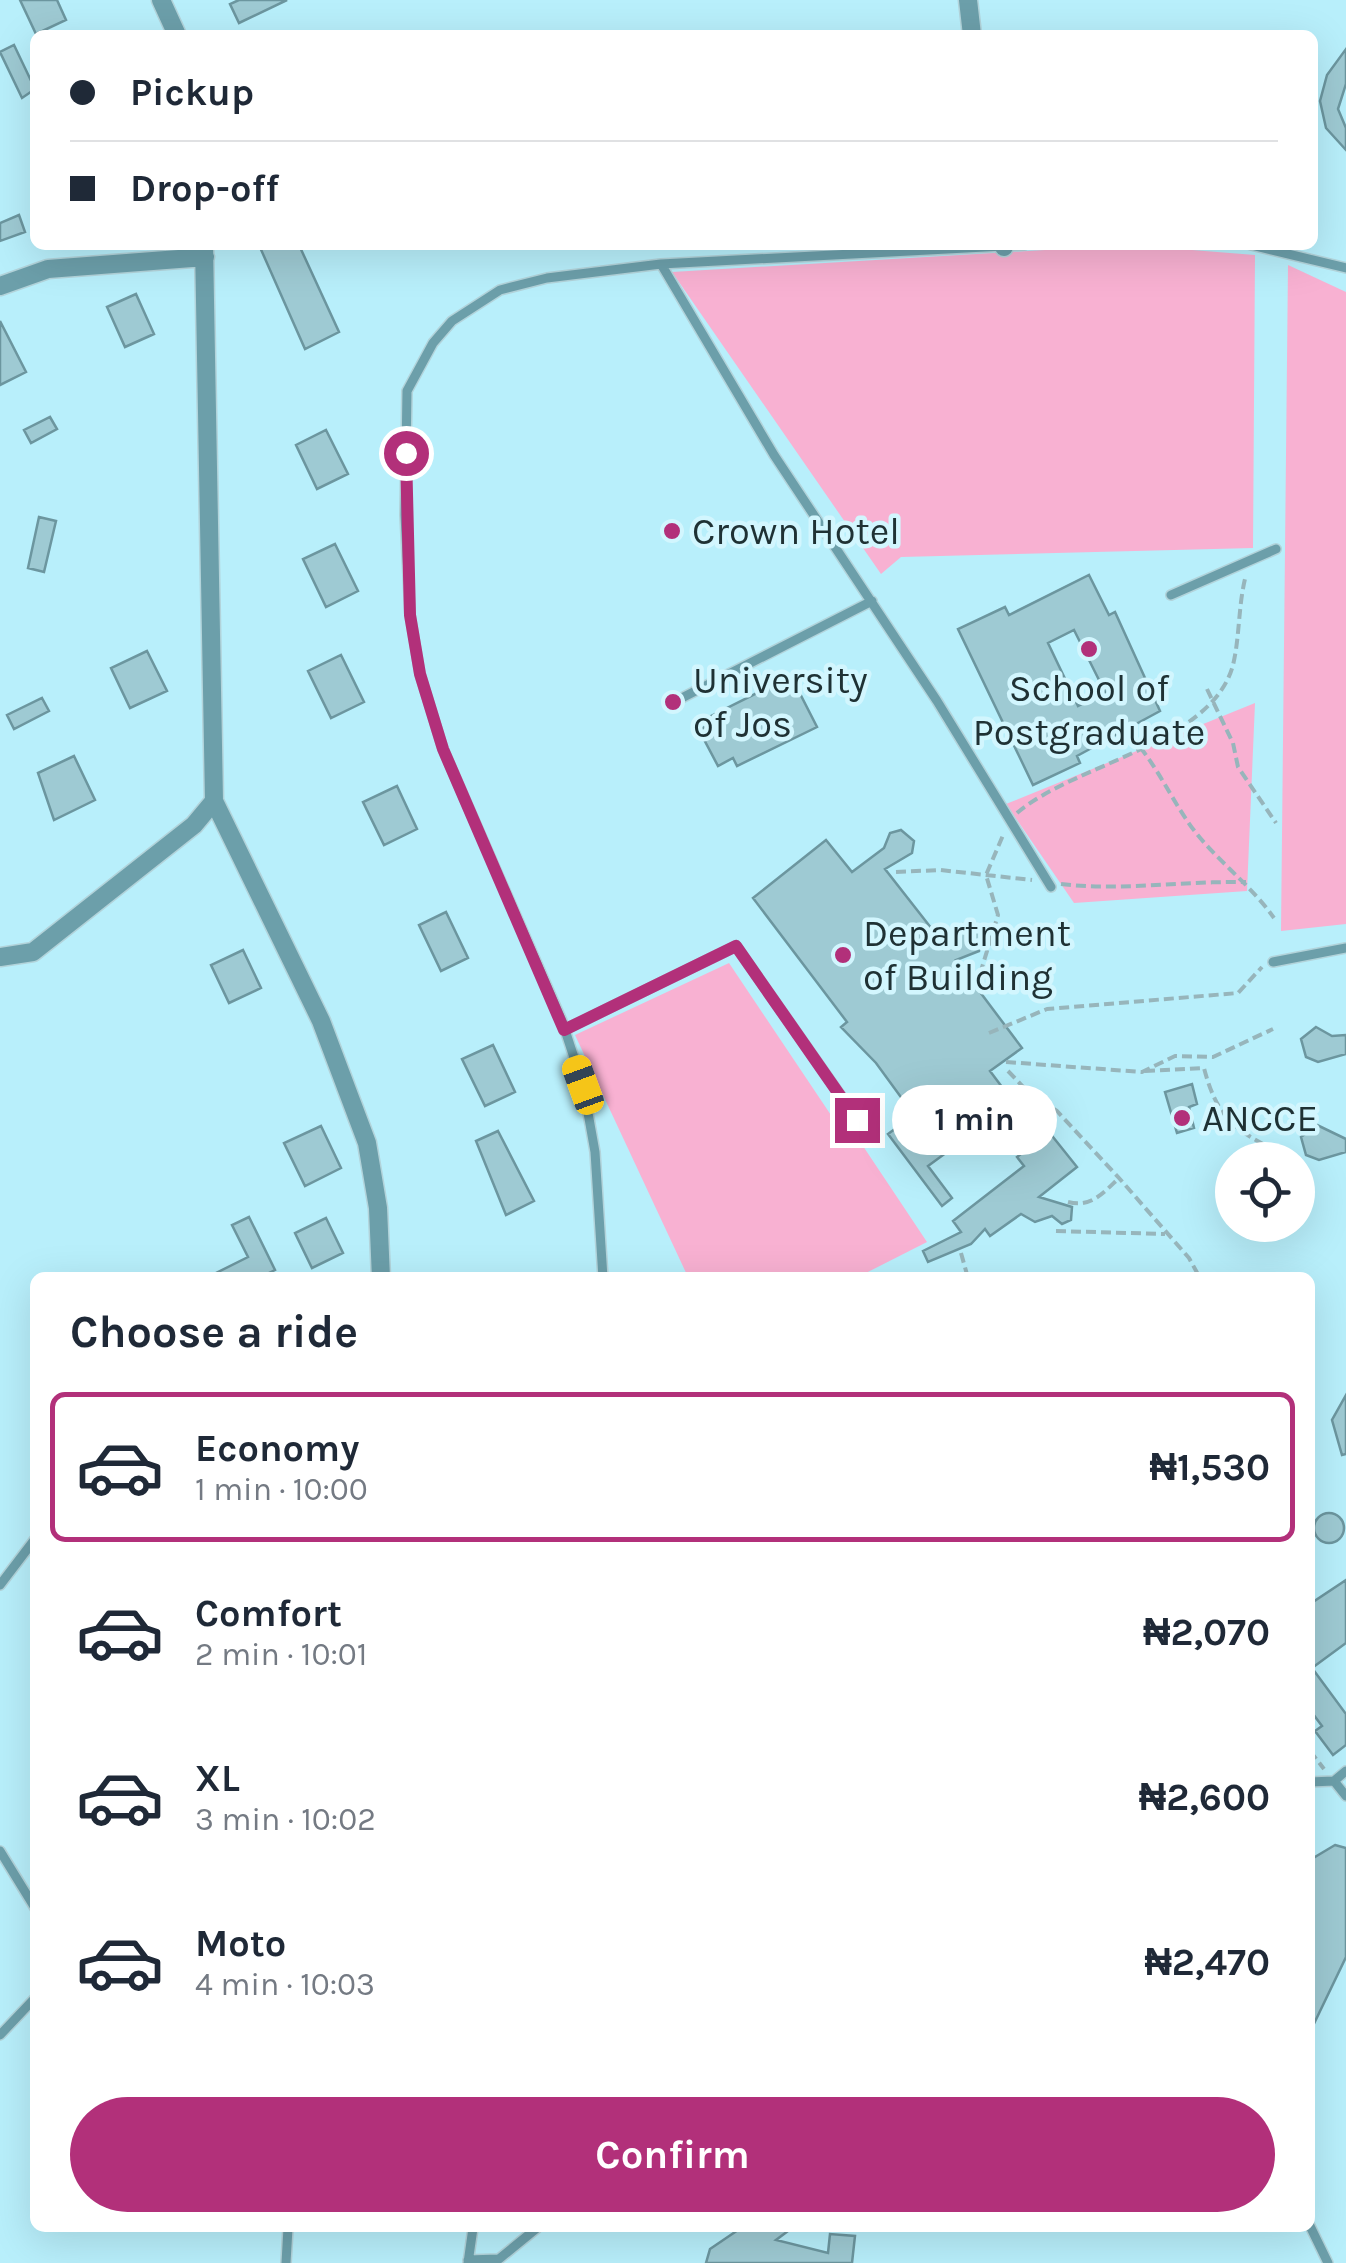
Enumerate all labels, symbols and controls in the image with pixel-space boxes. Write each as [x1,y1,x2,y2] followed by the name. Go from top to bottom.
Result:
[130,70,254,115] text: Pickup
[130,166,279,211] text: Drop-off
[384,431,429,476] route start
[692,509,900,554] place label: Crown Hotel
[661,520,683,542] marker: Crown Hotel
[1078,638,1100,660] marker: School of Postgraduate
[693,658,868,747] place label: University of Jos
[973,666,1205,755] place label: School of Postgraduate
[662,691,684,713] marker: University of Jos
[863,911,1071,1000] place label: Department of Building
[832,944,854,966] marker: Department of Building
[559,1052,607,1118] car
[892,1085,1057,1155] callout: 1 min
[1202,1096,1318,1141] place label: ANCCE
[835,1098,880,1143] route end
[934,1101,1015,1138] text: 1 min
[1171,1107,1193,1129] marker: ANCCE
[1215,1142,1315,1242] map controls
[1215,1142,1315,1242] button: locate
[70,1306,358,1358] text: Choose a ride
[75,1422,165,1512] icon: car
[195,1426,359,1471] text: Economy
[1150,1445,1270,1490] text: ₦1,530
[195,1471,368,1508] text: 1 min · 10:00
[75,1587,165,1677] icon: car
[195,1591,342,1636] text: Comfort
[1143,1610,1270,1655] text: ₦2,070
[195,1636,367,1673] text: 2 min · 10:01
[75,1752,165,1842] icon: car
[195,1756,240,1801] text: XL
[1139,1775,1270,1820] text: ₦2,600
[195,1801,376,1838] text: 3 min · 10:02
[75,1917,165,2007] icon: car
[195,1921,286,1966] text: Moto
[1144,1940,1270,1985] text: ₦2,470
[195,1966,375,2003] text: 4 min · 10:03
[70,2097,1275,2212] button: Confirm

